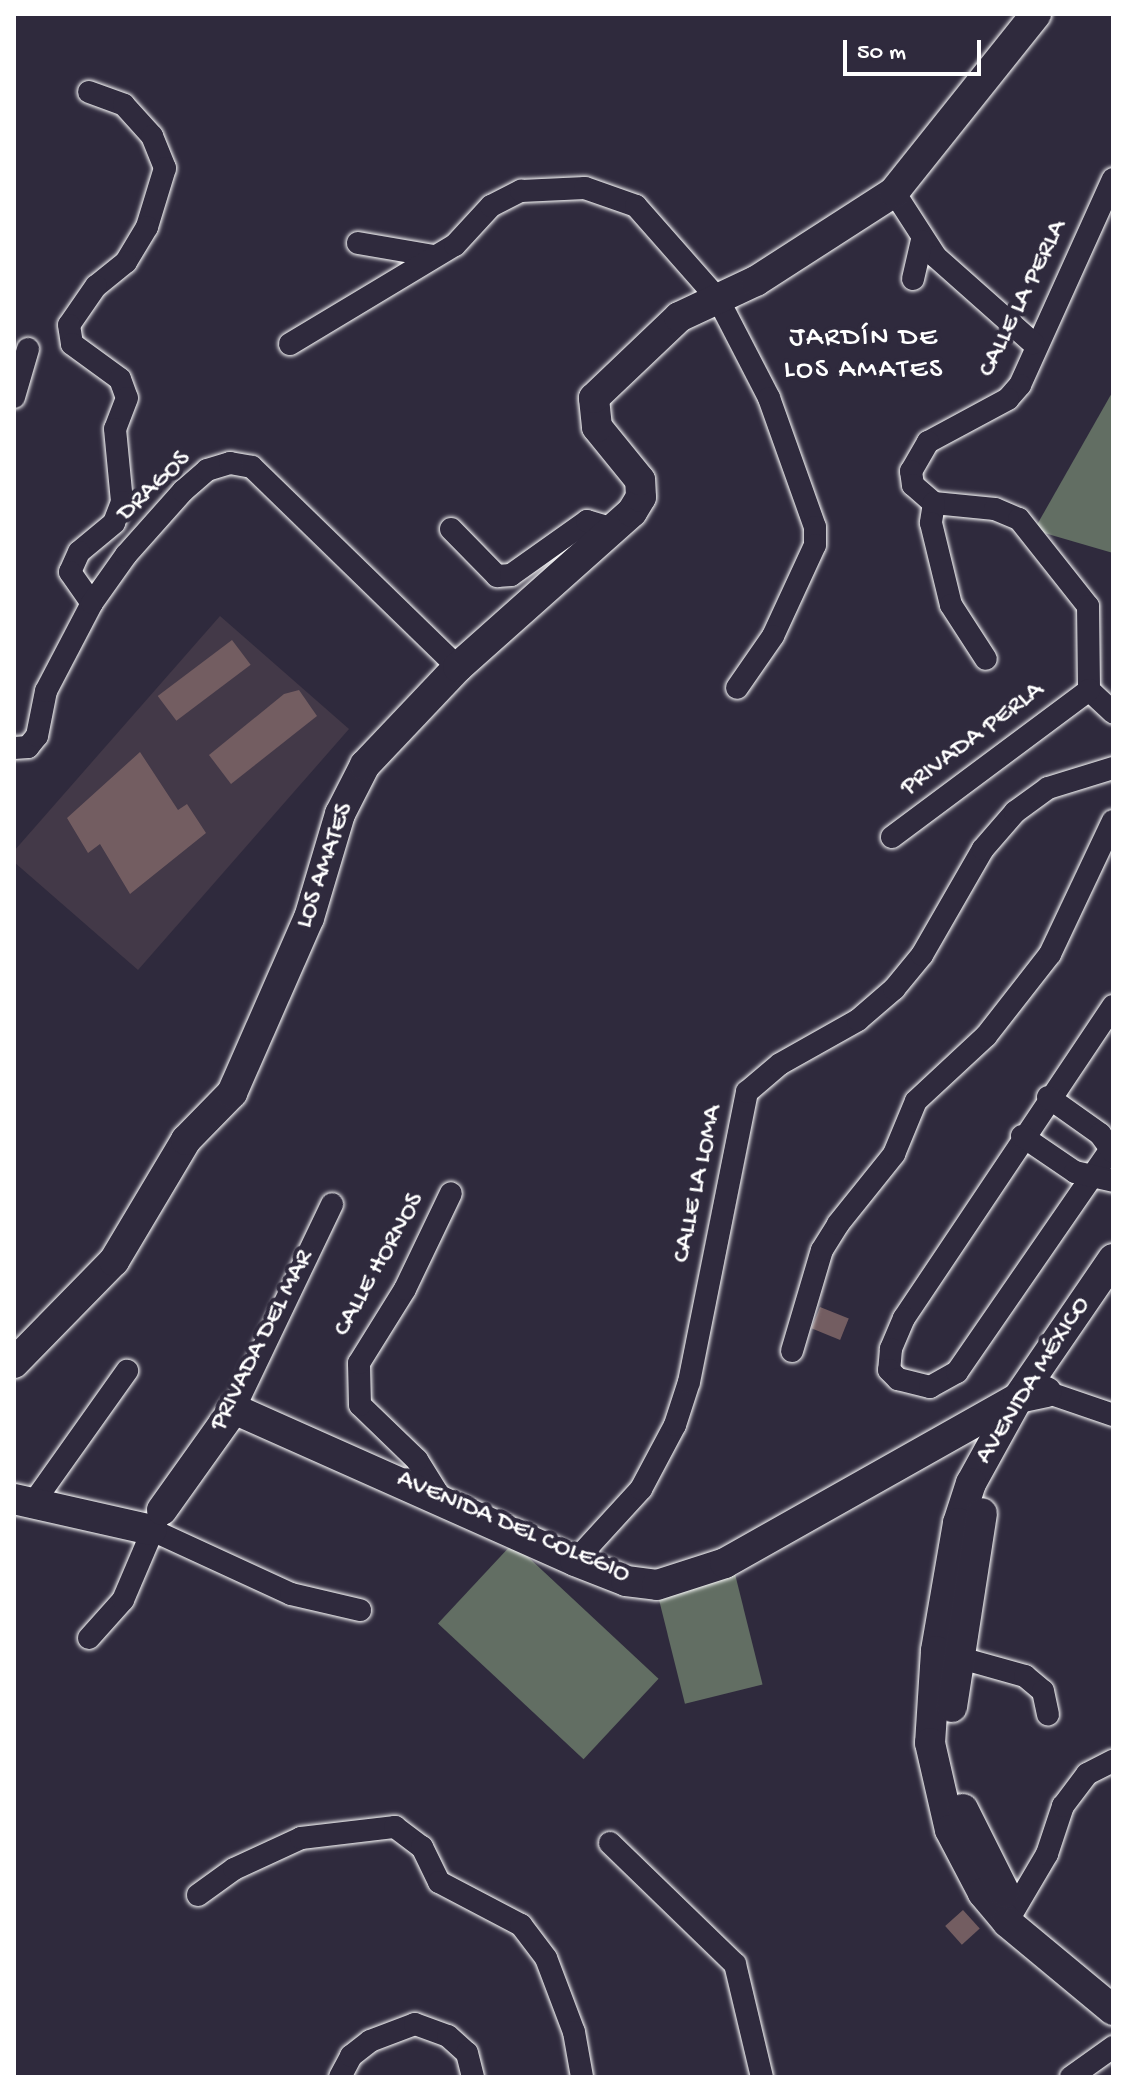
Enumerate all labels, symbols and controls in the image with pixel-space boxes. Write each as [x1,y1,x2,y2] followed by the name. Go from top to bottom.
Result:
[847,24,985,74] scale bar
[857,39,906,68] text: 50 m
[973,215,1075,383] street label: CALLE LA PERLA
[784,322,944,388] district label: JARDÍN DE LOS AMATES
[112,445,198,529] street label: DRAGOS
[895,676,1051,804] street label: PRIVADA PERLA
[290,799,362,933] street label: LOS AMATES
[667,1102,731,1266] street label: CALLE LA LOMA
[328,1188,432,1342] street label: CALLE HORNOS
[204,1246,322,1436] street label: PRIVADA DEL MAR
[970,1291,1098,1471] street label: AVENIDA MÉXICO
[392,1465,634,1591] street label: AVENIDA DEL COLEGIO

